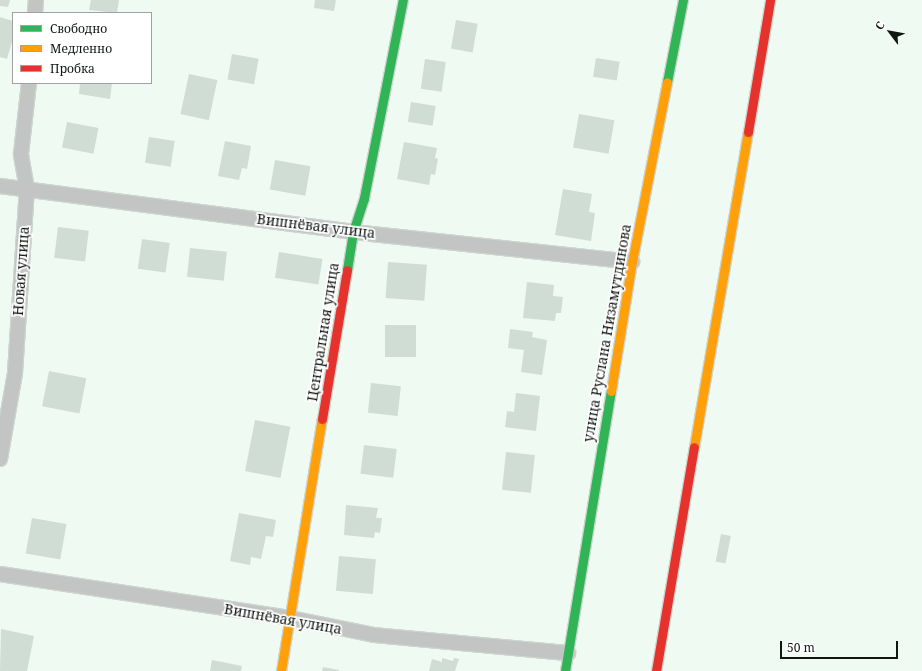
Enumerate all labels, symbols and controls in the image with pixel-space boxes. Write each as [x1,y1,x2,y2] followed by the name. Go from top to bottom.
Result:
[12,12,152,84] legend
[870,12,910,52] north arrow
[871,18,888,32] text: С
[50,20,107,37] text: Свободно
[50,40,112,57] text: Медленно
[50,60,95,77] text: Пробка
[256,210,376,242] street label: Вишнёвая улица
[580,223,634,443] street label: улица Руслана Низамутдинова
[9,226,33,316] street label: Новая улица
[304,261,342,403] street label: Центральная улица
[223,600,343,638] street label: Вишнёвая улица
[782,633,900,659] scale bar
[787,639,815,656] text: 50 m

